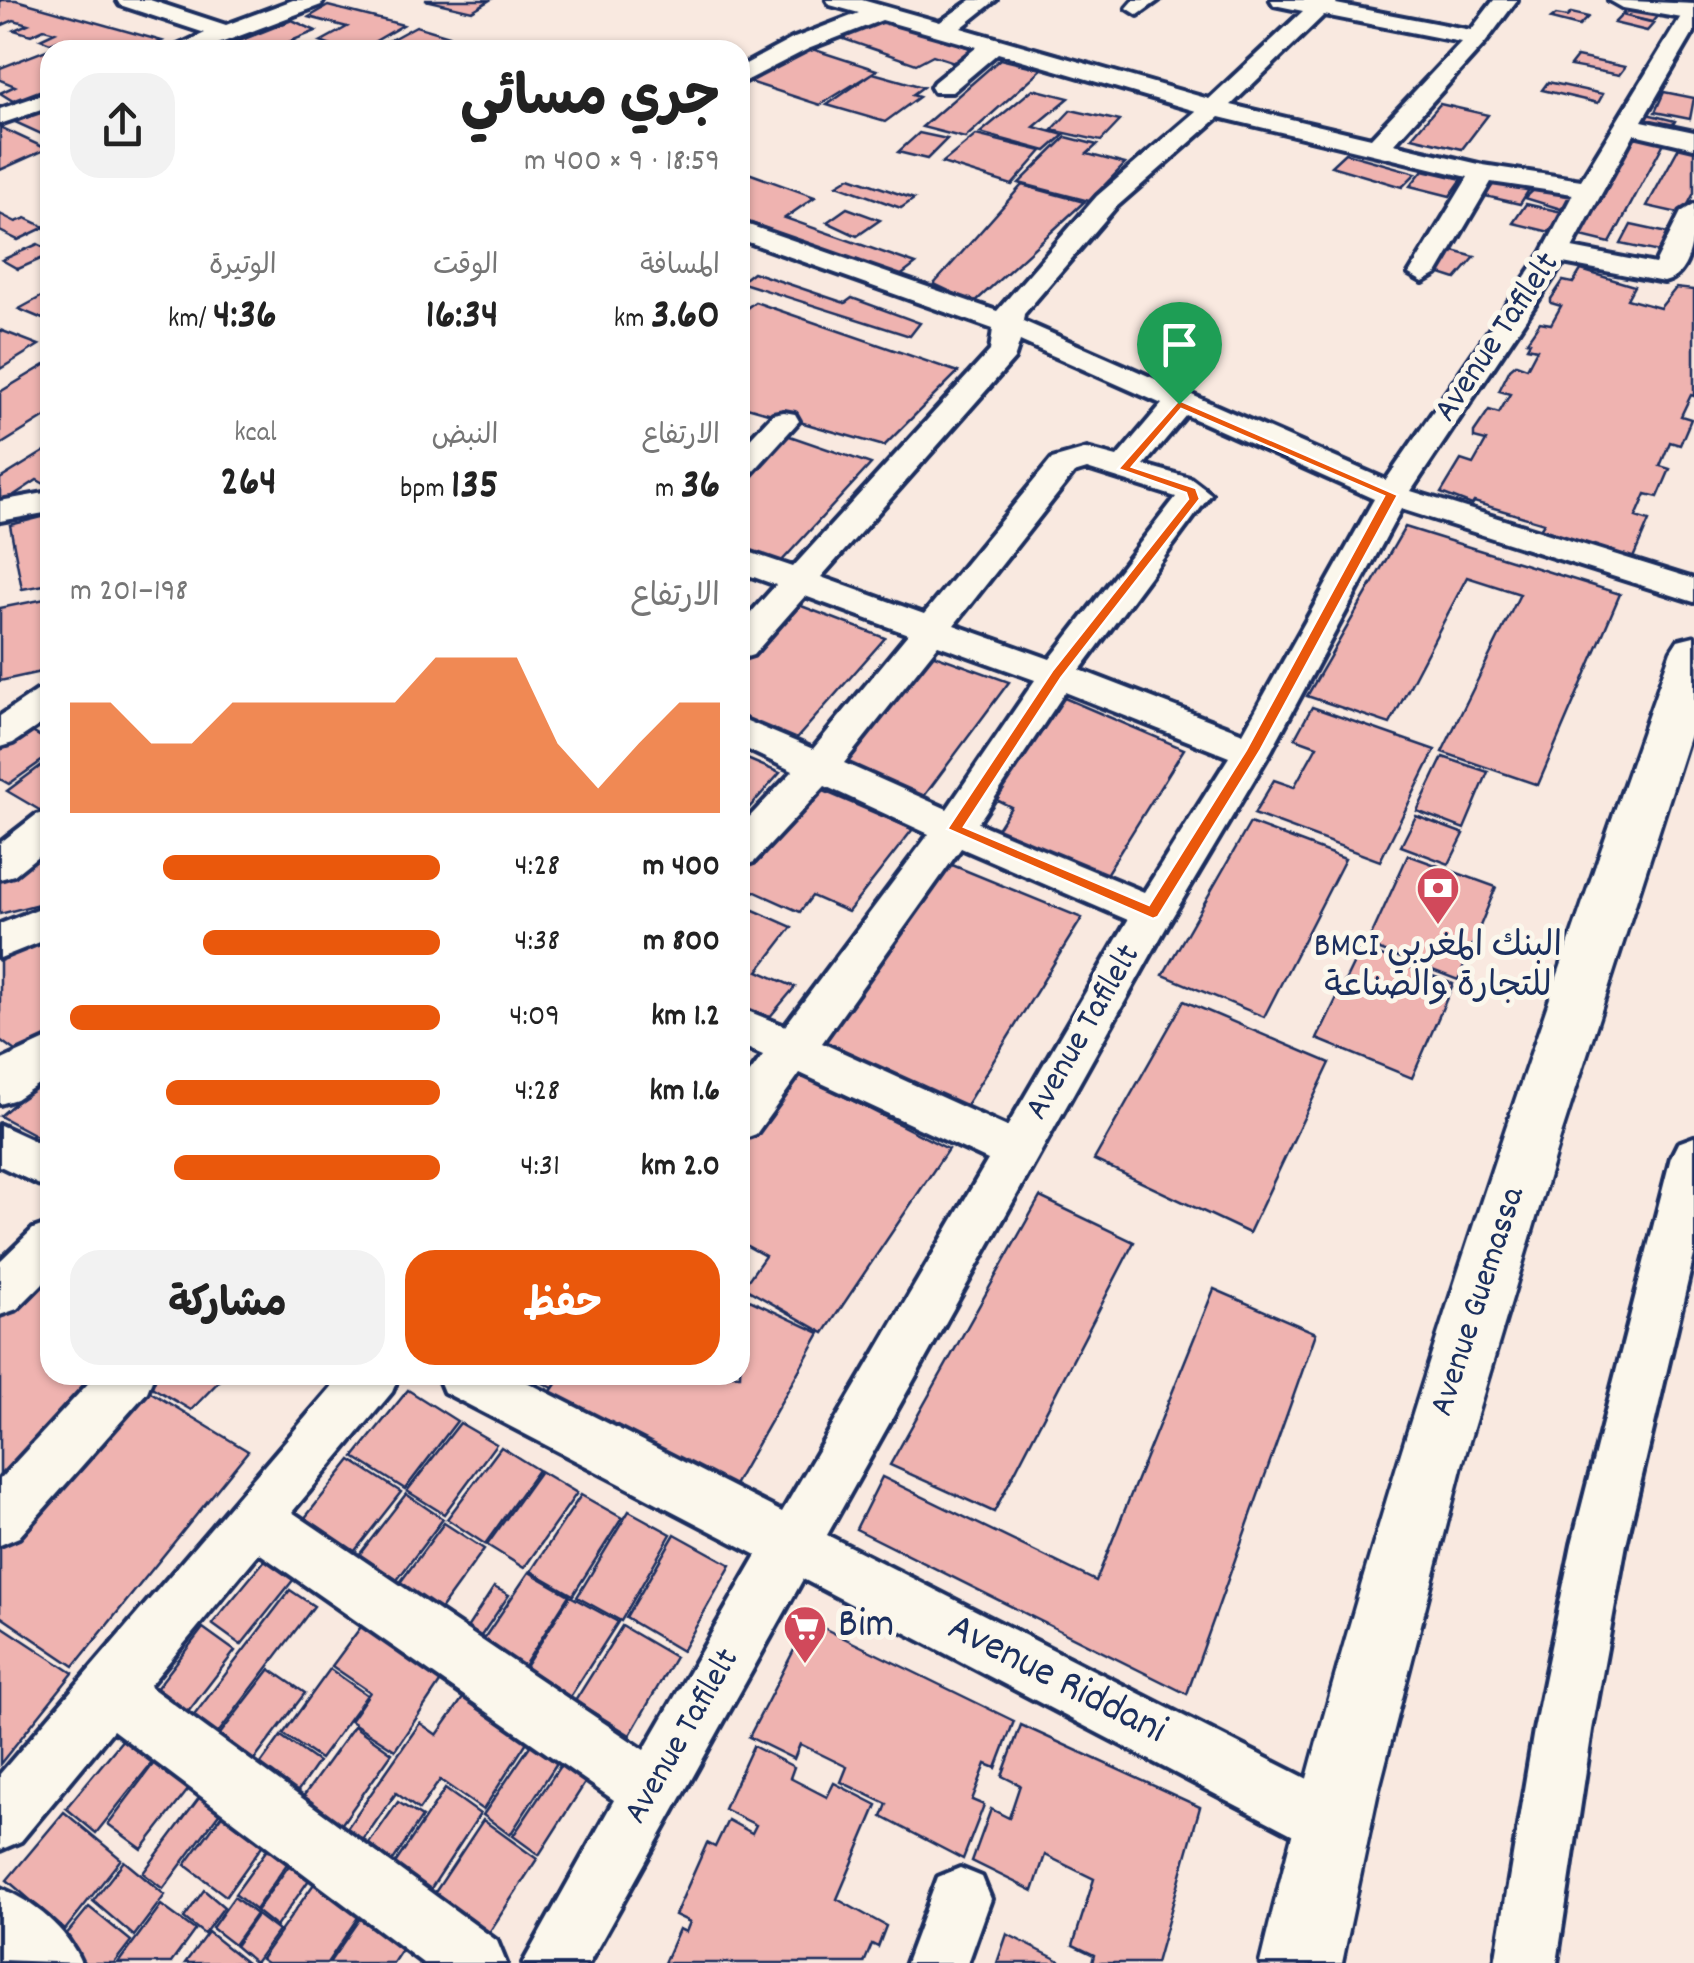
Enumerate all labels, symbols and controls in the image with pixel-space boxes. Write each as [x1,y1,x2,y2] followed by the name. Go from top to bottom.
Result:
[460,63,720,142] text: جري مسائي
[70,73,175,178] button: share
[524,140,720,186] text: 18:59 · 9 × 400 m
[1423,243,1573,433] street label: Avenue Tafilelt
[209,248,277,288] text: الوتيرة
[433,248,498,288] text: الوقت
[640,248,720,288] text: المسافة
[213,288,277,348] text: 4:36
[426,288,498,348] text: 16:34
[651,288,720,348] text: 3.60
[168,301,213,341] text: /km
[614,301,651,341] text: km
[1137,302,1222,405] pin
[1152,317,1207,372] icon: arrive
[234,415,277,455] text: kcal
[431,418,498,458] text: النبض
[641,418,720,458] text: الارتفاع
[220,455,277,515] text: 264
[451,458,498,518] text: 135
[681,458,720,518] text: 36
[400,471,451,511] text: bpm
[655,471,681,511] text: m
[70,570,188,616] text: 198–201 m
[630,576,720,622] text: الارتفاع
[515,845,560,891] text: 4:28
[643,845,720,891] text: 400 m
[1415,865,1461,926] bank icon: BMCI البنك المغربي للتجارة والصناعة
[514,920,560,966] text: 4:38
[643,920,720,966] text: 800 m
[1314,923,1562,1013] place label: BMCI البنك المغربي للتجارة والصناعة
[1014,936,1155,1130] street label: Avenue Tafilelt
[509,995,560,1041] text: 4:09
[651,995,720,1041] text: 1.2 km
[515,1070,560,1116] text: 4:28
[650,1070,720,1116] text: 1.6 km
[520,1145,560,1191] text: 4:31
[641,1145,720,1191] text: 2.0 km
[1418,1180,1540,1423] street label: Avenue Guemassa
[70,1250,385,1365] button: مشاركة
[405,1250,720,1365] button: حفظ
[838,1597,894,1657] place label: Bim
[936,1600,1176,1762] street label: Avenue Riddani
[782,1604,828,1665] supermarket icon: Bim
[613,1640,754,1834] street label: Avenue Tafilelt

